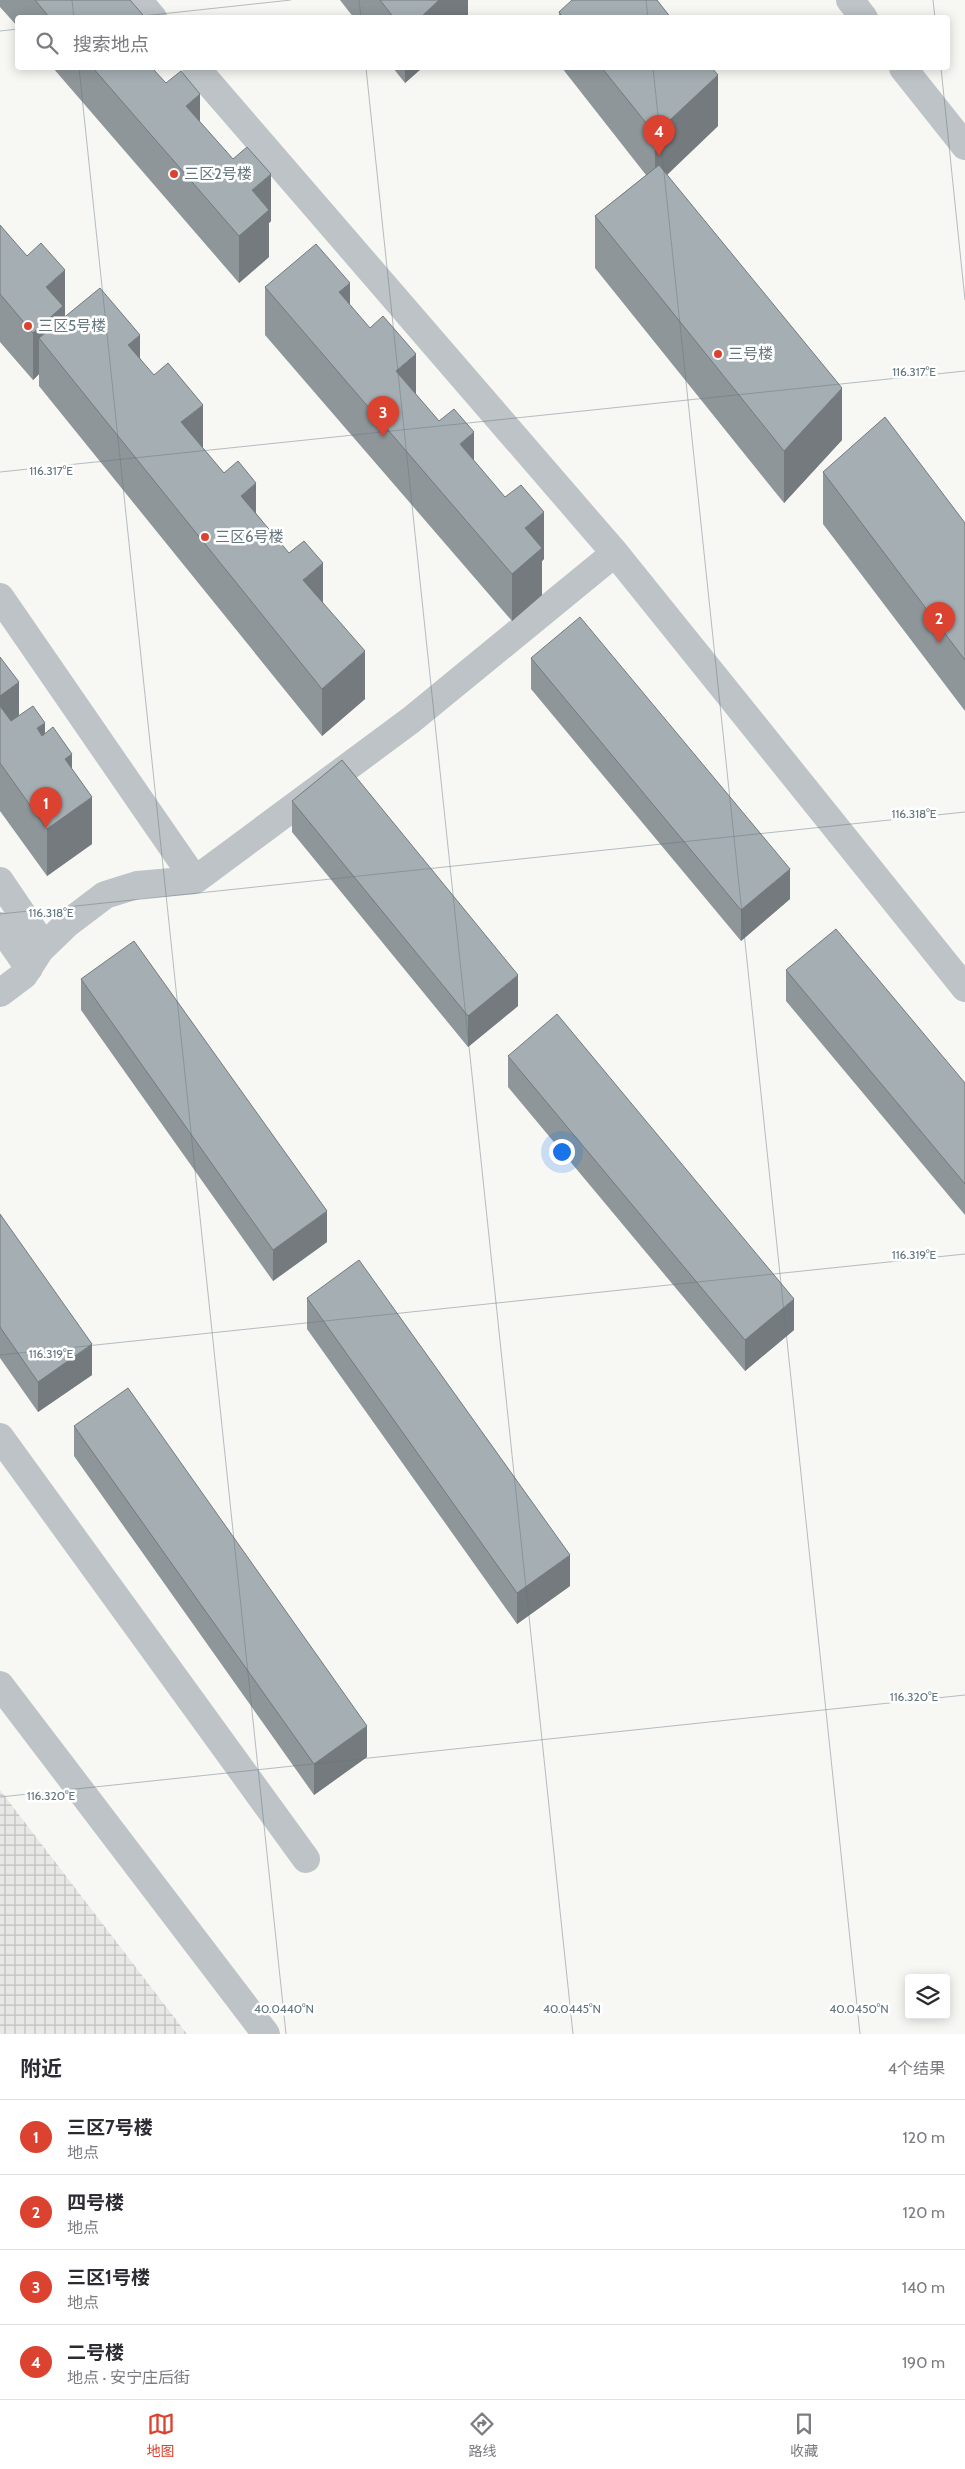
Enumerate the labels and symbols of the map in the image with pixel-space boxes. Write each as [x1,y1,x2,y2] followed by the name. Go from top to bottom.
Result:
[643,115,675,156] pin: 4
[184,165,252,183] place label: 三区2号楼
[168,168,180,180] marker: 三区2号楼
[38,317,106,335] place label: 三区5号楼
[22,320,34,332] marker: 三区5号楼
[728,345,773,363] place label: 三号楼
[712,348,724,360] marker: 三号楼
[892,364,936,379] text: 116.317°E
[367,396,399,437] pin: 3
[29,463,73,478] text: 116.317°E
[215,528,284,546] place label: 三区6号楼
[199,531,211,543] marker: 三区6号楼
[923,602,955,643] pin: 2
[30,787,62,828] pin: 1
[892,806,937,821] text: 116.318°E
[29,905,74,920] text: 116.318°E
[549,1139,575,1165] your location
[892,1247,937,1262] text: 116.319°E
[29,1346,74,1361] text: 116.319°E
[890,1689,939,1704] text: 116.320°E
[27,1788,76,1803] text: 116.320°E
[254,2001,314,2016] text: 40.0440°N
[543,2001,601,2016] text: 40.0445°N
[829,2001,889,2016] text: 40.0450°N

